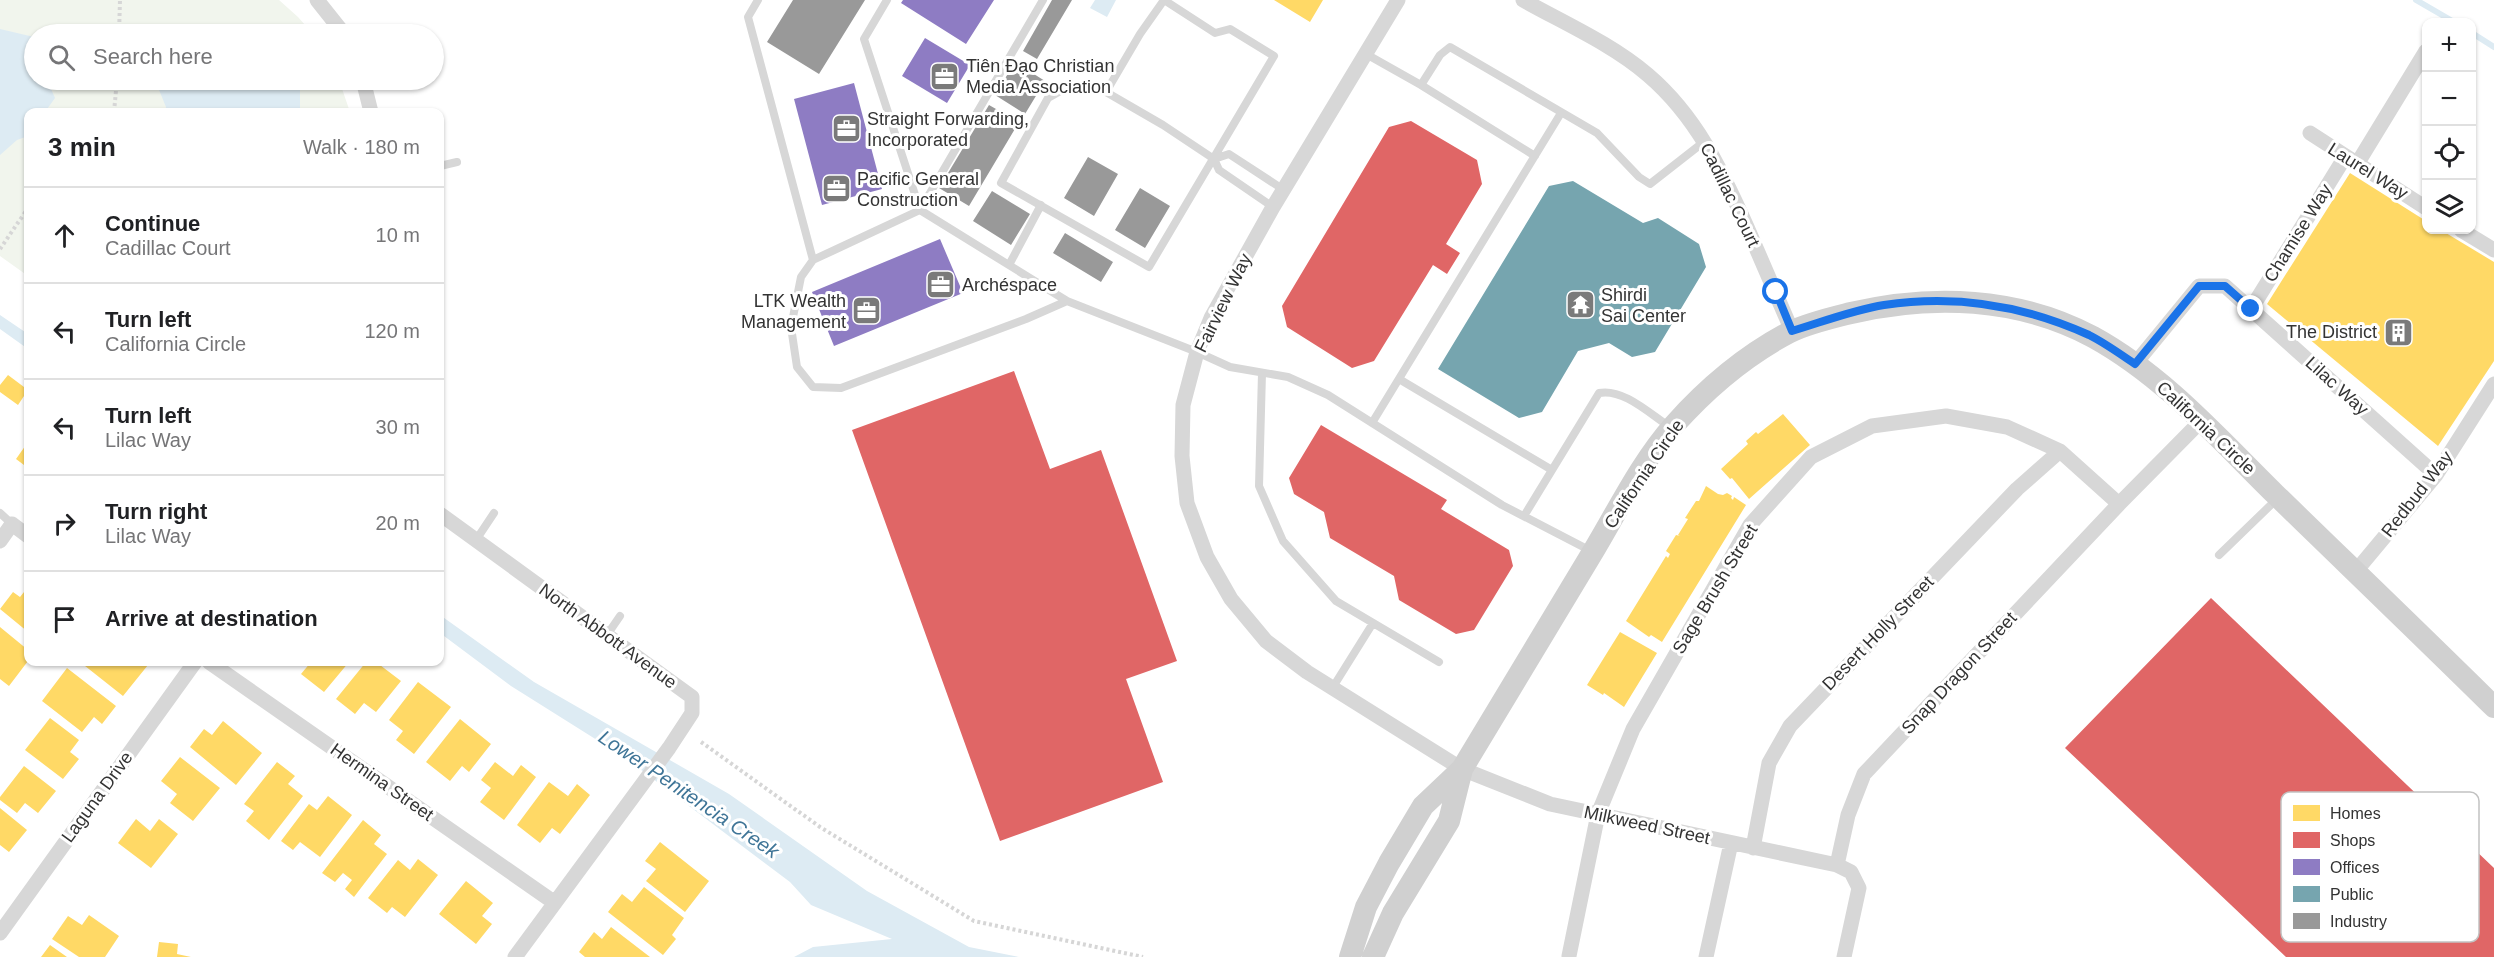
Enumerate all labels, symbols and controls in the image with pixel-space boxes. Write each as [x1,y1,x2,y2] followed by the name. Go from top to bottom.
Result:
[2422,18,2476,234] map controls
[2422,18,2476,72] button: +
[24,24,444,90] search box
[45,41,78,74] icon: search
[93,44,213,69] text: Search here
[966,56,1114,97] place label: Tiên Đạo Christian Media Association
[929,60,961,92] office icon: Tiên Đạo Christian Media Association
[2422,72,2476,126] button: −
[867,109,1029,150] place label: Straight Forwarding, Incorporated
[830,113,862,145] office icon: Straight Forwarding, Incorporated
[2422,126,2476,180] button: locate
[48,132,116,162] text: 3 min
[303,136,420,158] text: Walk · 180 m
[2324,139,2412,203] street label: Laurel Way
[1696,140,1764,250] street label: Cadillac Court
[857,169,979,210] place label: Pacific General Construction
[820,173,852,205] office icon: Pacific General Construction
[2260,180,2336,286] street label: Chamise Way
[2422,180,2476,234] button: layers
[105,211,200,236] text: Continue
[48,219,81,252] icon: ahead
[376,224,420,246] text: 10 m
[105,237,231,259] text: Cadillac Court
[1190,250,1256,356] street label: Fairview Way
[925,269,957,301] office icon: Archéspace
[962,275,1057,295] place label: Archéspace
[1762,278,1788,304] route start
[1601,285,1686,326] place label: Shirdi Sai Center
[1564,289,1596,321] temple icon: Shirdi Sai Center
[741,291,846,332] place label: LTK Wealth Management
[851,295,883,327] office icon: LTK Wealth Management
[2237,295,2263,321] route end
[105,307,191,332] text: Turn left
[48,315,81,348] icon: left
[2382,316,2414,348] building icon: The District
[364,320,420,342] text: 120 m
[2286,322,2377,342] place label: The District
[105,333,246,355] text: California Circle
[2302,353,2372,419] street label: Lilac Way
[2153,377,2259,479] street label: California Circle
[105,403,191,428] text: Turn left
[48,411,81,444] icon: left
[376,416,420,438] text: 30 m
[1600,416,1688,532] street label: California Circle
[105,429,191,451] text: Lilac Way
[2377,447,2457,541] street label: Redbud Way
[105,499,207,524] text: Turn right
[48,507,81,540] icon: right
[376,512,420,534] text: 20 m
[1669,521,1761,657] street label: Sage Brush Street
[105,525,191,547] text: Lilac Way
[1818,572,1938,694] street label: Desert Holly Street
[535,579,681,693] street label: North Abbott Avenue
[48,603,81,636] icon: arrive
[105,606,318,631] text: Arrive at destination
[1897,608,2021,738] street label: Snap Dragon Street
[595,726,784,863] water label: Lower Penitencia Creek
[327,739,437,825] street label: Hermina Street
[57,748,137,846] street label: Laguna Drive
[2281,792,2479,942] legend
[1582,802,1712,848] street label: Milkweed Street
[2330,805,2381,822] text: Homes
[2330,832,2375,849] text: Shops
[2330,859,2380,876] text: Offices
[2330,886,2374,903] text: Public
[2330,913,2387,930] text: Industry

